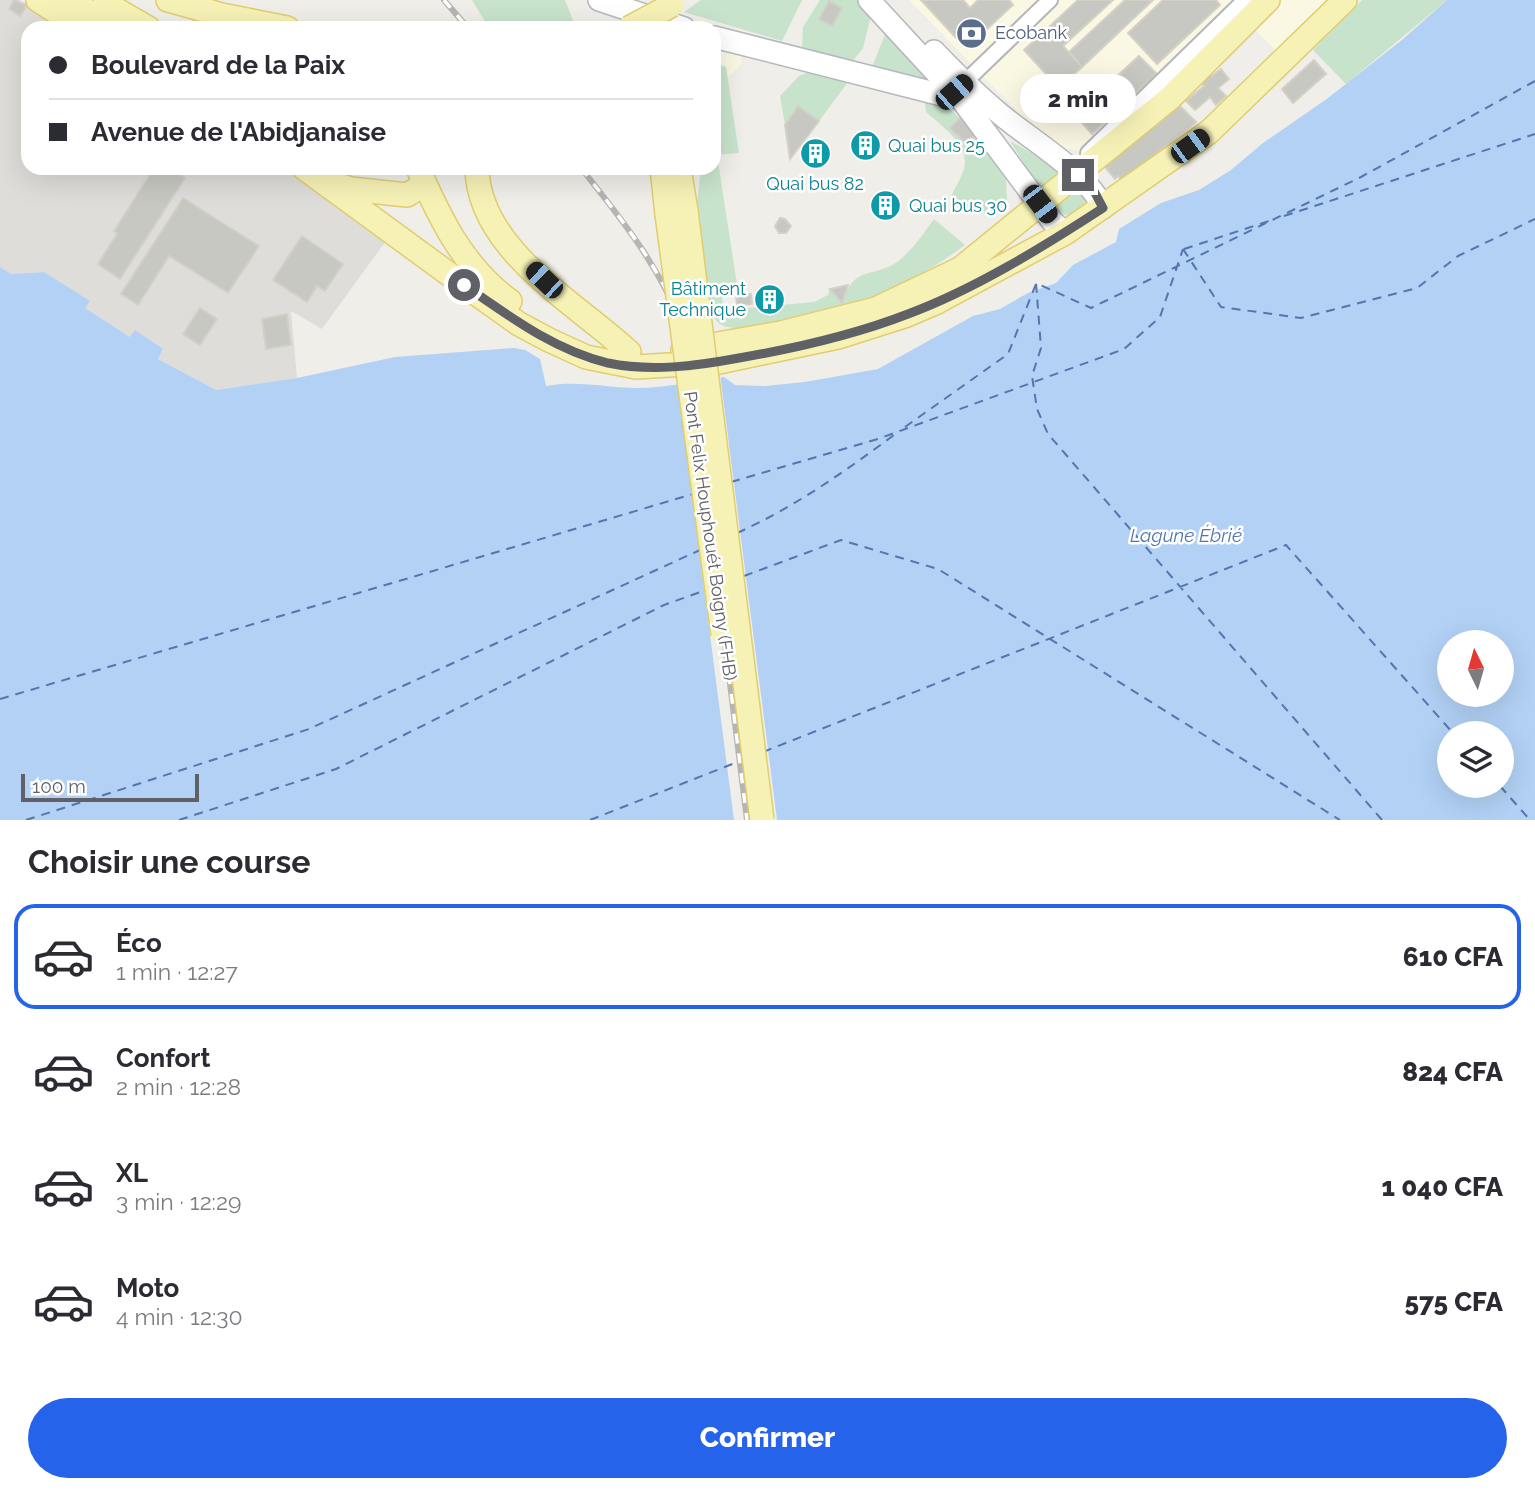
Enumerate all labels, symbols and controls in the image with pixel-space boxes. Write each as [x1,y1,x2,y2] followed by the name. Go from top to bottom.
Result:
[955,16,989,50] bank icon: Ecobank
[995,22,1068,43] place label: Ecobank
[91,50,345,80] text: Boulevard de la Paix
[932,70,977,114] car
[1020,74,1136,122] callout: 2 min
[1048,85,1108,112] text: 2 min
[91,117,386,147] text: Avenue de l'Abidjanaise
[1167,125,1214,167] car
[848,129,882,163] building icon: Quai bus 25
[888,135,985,156] place label: Quai bus 25
[798,136,832,170] building icon: Quai bus 82
[1062,159,1094,191] route end
[766,173,864,194] place label: Quai bus 82
[1019,181,1062,227] car
[869,189,903,223] building icon: Quai bus 30
[909,195,1007,216] place label: Quai bus 30
[522,258,567,302] car
[448,269,480,301] route start
[659,278,746,320] place label: Bâtiment Technique
[752,282,786,316] building icon: Bâtiment Technique
[680,390,741,682] street label: Pont Felix Houphouét Boigny (FHB)
[1130,524,1242,546] water label: Lagune Ébrié
[1437,630,1514,707] north arrow
[1437,630,1514,798] map controls
[1437,721,1514,798] button: layers
[21,771,200,803] scale bar
[32,775,86,797] text: 100 m
[28,843,311,880] text: Choisir une course
[32,925,95,988] icon: car
[116,928,162,958] text: Éco
[1403,942,1503,972] text: 610 CFA
[116,958,238,985] text: 1 min · 12:27
[32,1040,95,1103] icon: car
[116,1043,210,1073] text: Confort
[1402,1057,1503,1087] text: 824 CFA
[116,1073,241,1100] text: 2 min · 12:28
[32,1155,95,1218] icon: car
[116,1158,148,1188] text: XL
[1382,1172,1503,1202] text: 1 040 CFA
[116,1188,241,1215] text: 3 min · 12:29
[32,1270,95,1333] icon: car
[116,1273,179,1303] text: Moto
[1404,1287,1503,1317] text: 575 CFA
[116,1303,243,1330] text: 4 min · 12:30
[28,1398,1507,1478] button: Confirmer

